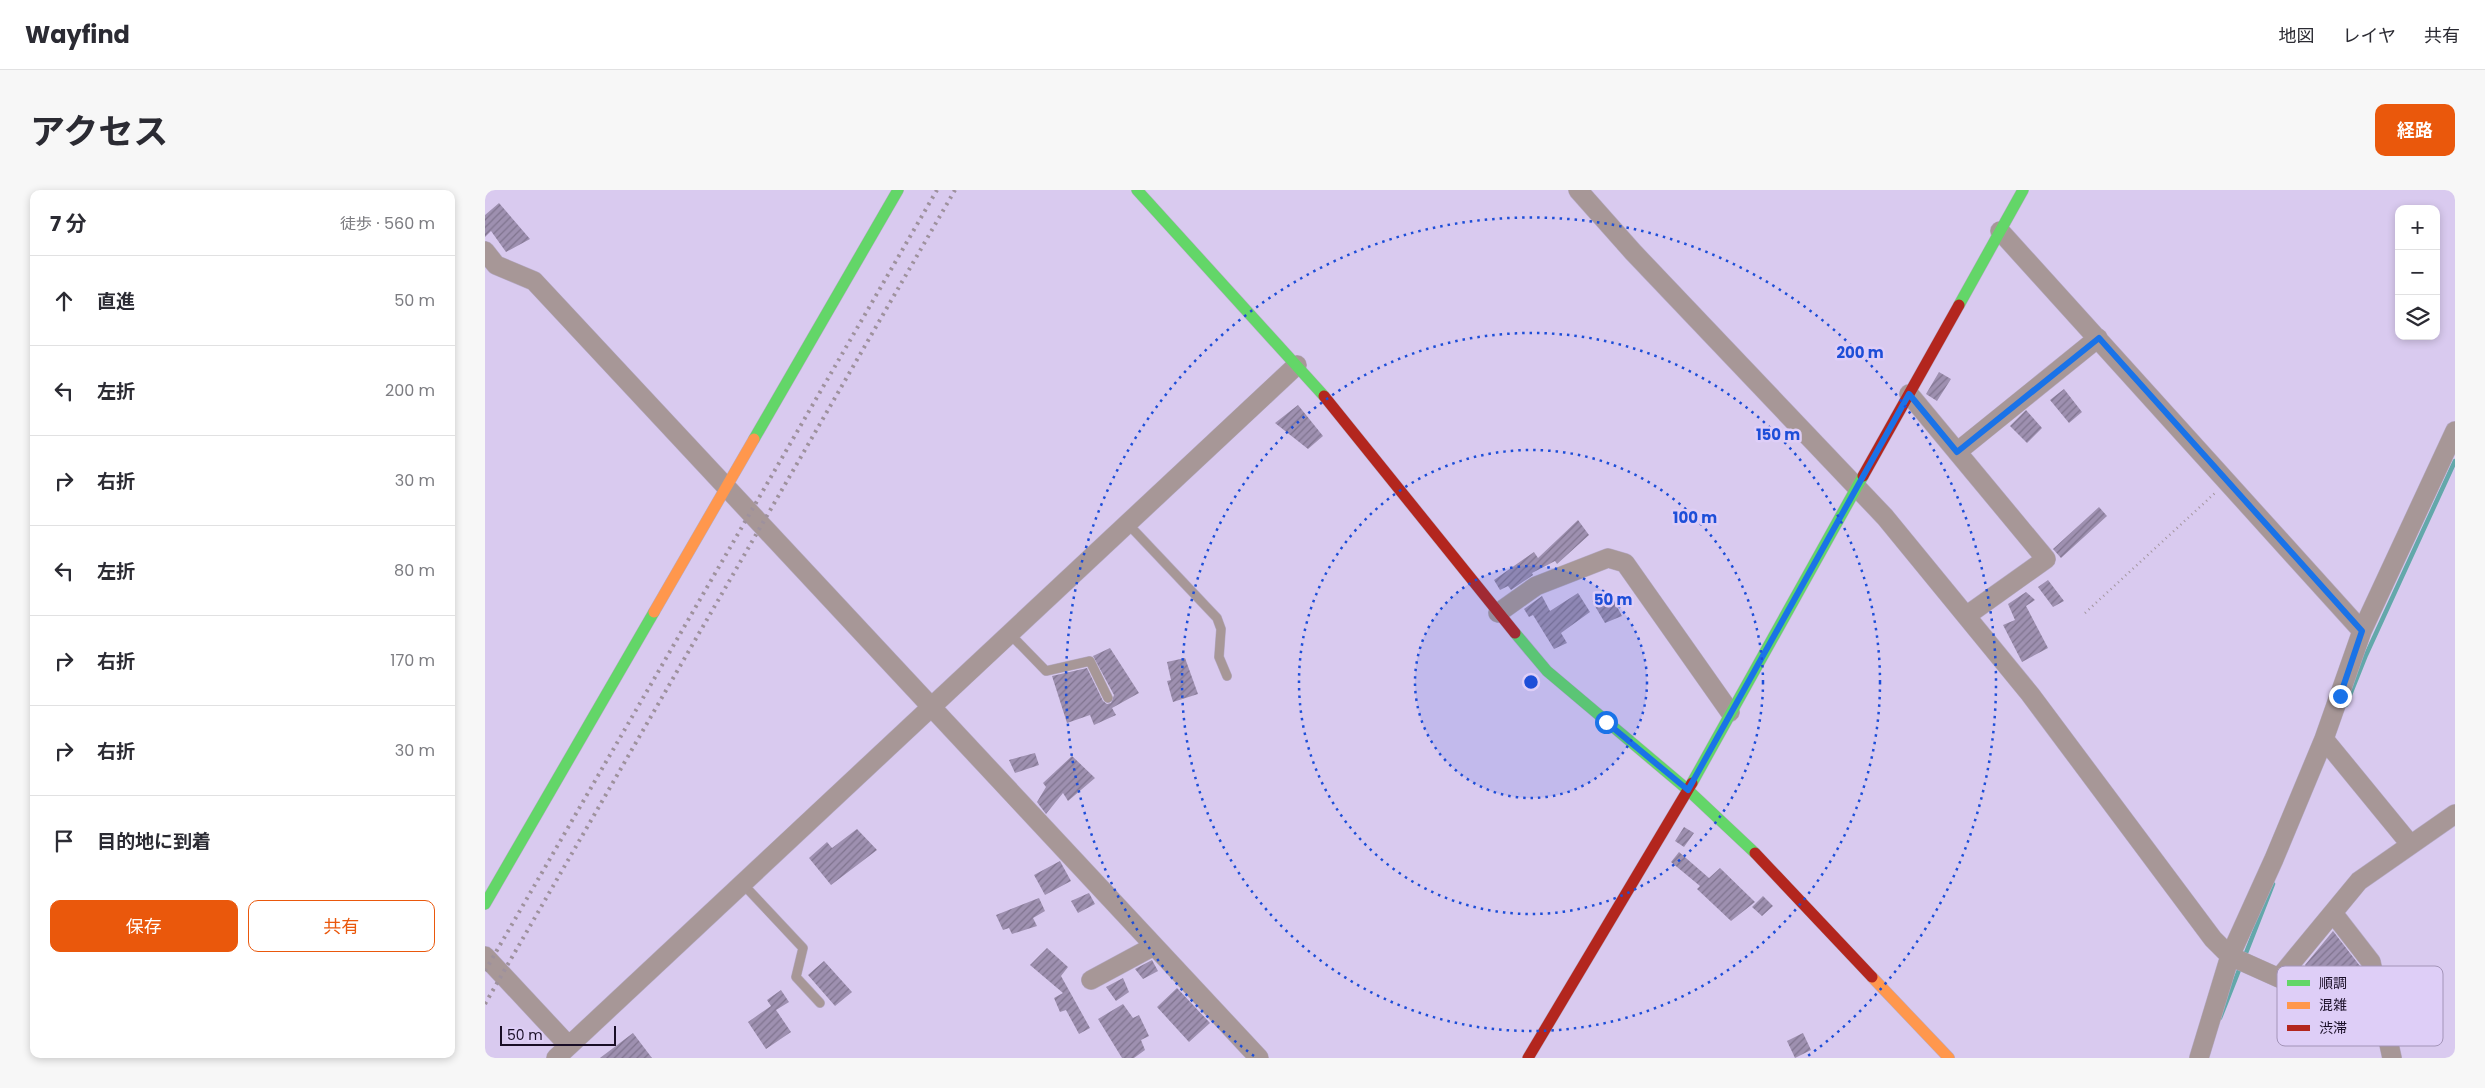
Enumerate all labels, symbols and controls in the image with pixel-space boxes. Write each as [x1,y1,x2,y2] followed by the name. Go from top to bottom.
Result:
[25,18,130,51] text: Wayfind
[2279,23,2315,48] text: 地図
[2343,23,2396,48] text: レイヤ
[2424,23,2460,48] text: 共有
[2375,104,2455,156] button: 経路
[30,107,168,156] text: アクセス
[2395,205,2440,340] map controls
[2395,205,2440,250] button: +
[50,209,87,238] text: 7 分
[340,212,435,235] text: 徒歩 · 560 m
[2395,250,2440,295] button: −
[50,287,78,315] icon: ahead
[97,288,135,315] text: 直進
[394,289,435,312] text: 50 m
[2395,295,2440,340] button: layers
[1836,342,1884,363] text: 200 m
[50,377,78,405] icon: left
[97,378,135,405] text: 左折
[385,379,435,402] text: 200 m
[1756,424,1800,445] text: 150 m
[50,467,78,495] icon: right
[97,468,135,495] text: 右折
[395,469,435,492] text: 30 m
[1673,507,1717,528] text: 100 m
[50,557,78,585] icon: left
[97,558,135,585] text: 左折
[394,559,435,582] text: 80 m
[1594,589,1632,610] text: 50 m
[50,647,78,675] icon: right
[97,648,135,675] text: 右折
[390,649,435,672] text: 170 m
[1522,673,1540,691] centre of rings
[2329,685,2352,708] route end
[1595,711,1618,734] route start
[50,737,78,765] icon: right
[97,738,135,765] text: 右折
[395,739,435,762] text: 30 m
[50,827,78,855] icon: arrive
[97,828,211,855] text: 目的地に到着
[50,900,238,952] button: 保存
[248,900,435,952] button: 共有
[2277,966,2443,1046] legend
[2319,973,2347,993] text: 順調
[2319,995,2347,1015] text: 混雑
[2319,1018,2347,1038] text: 渋滞
[500,1023,616,1046] scale bar
[507,1025,543,1045] text: 50 m

